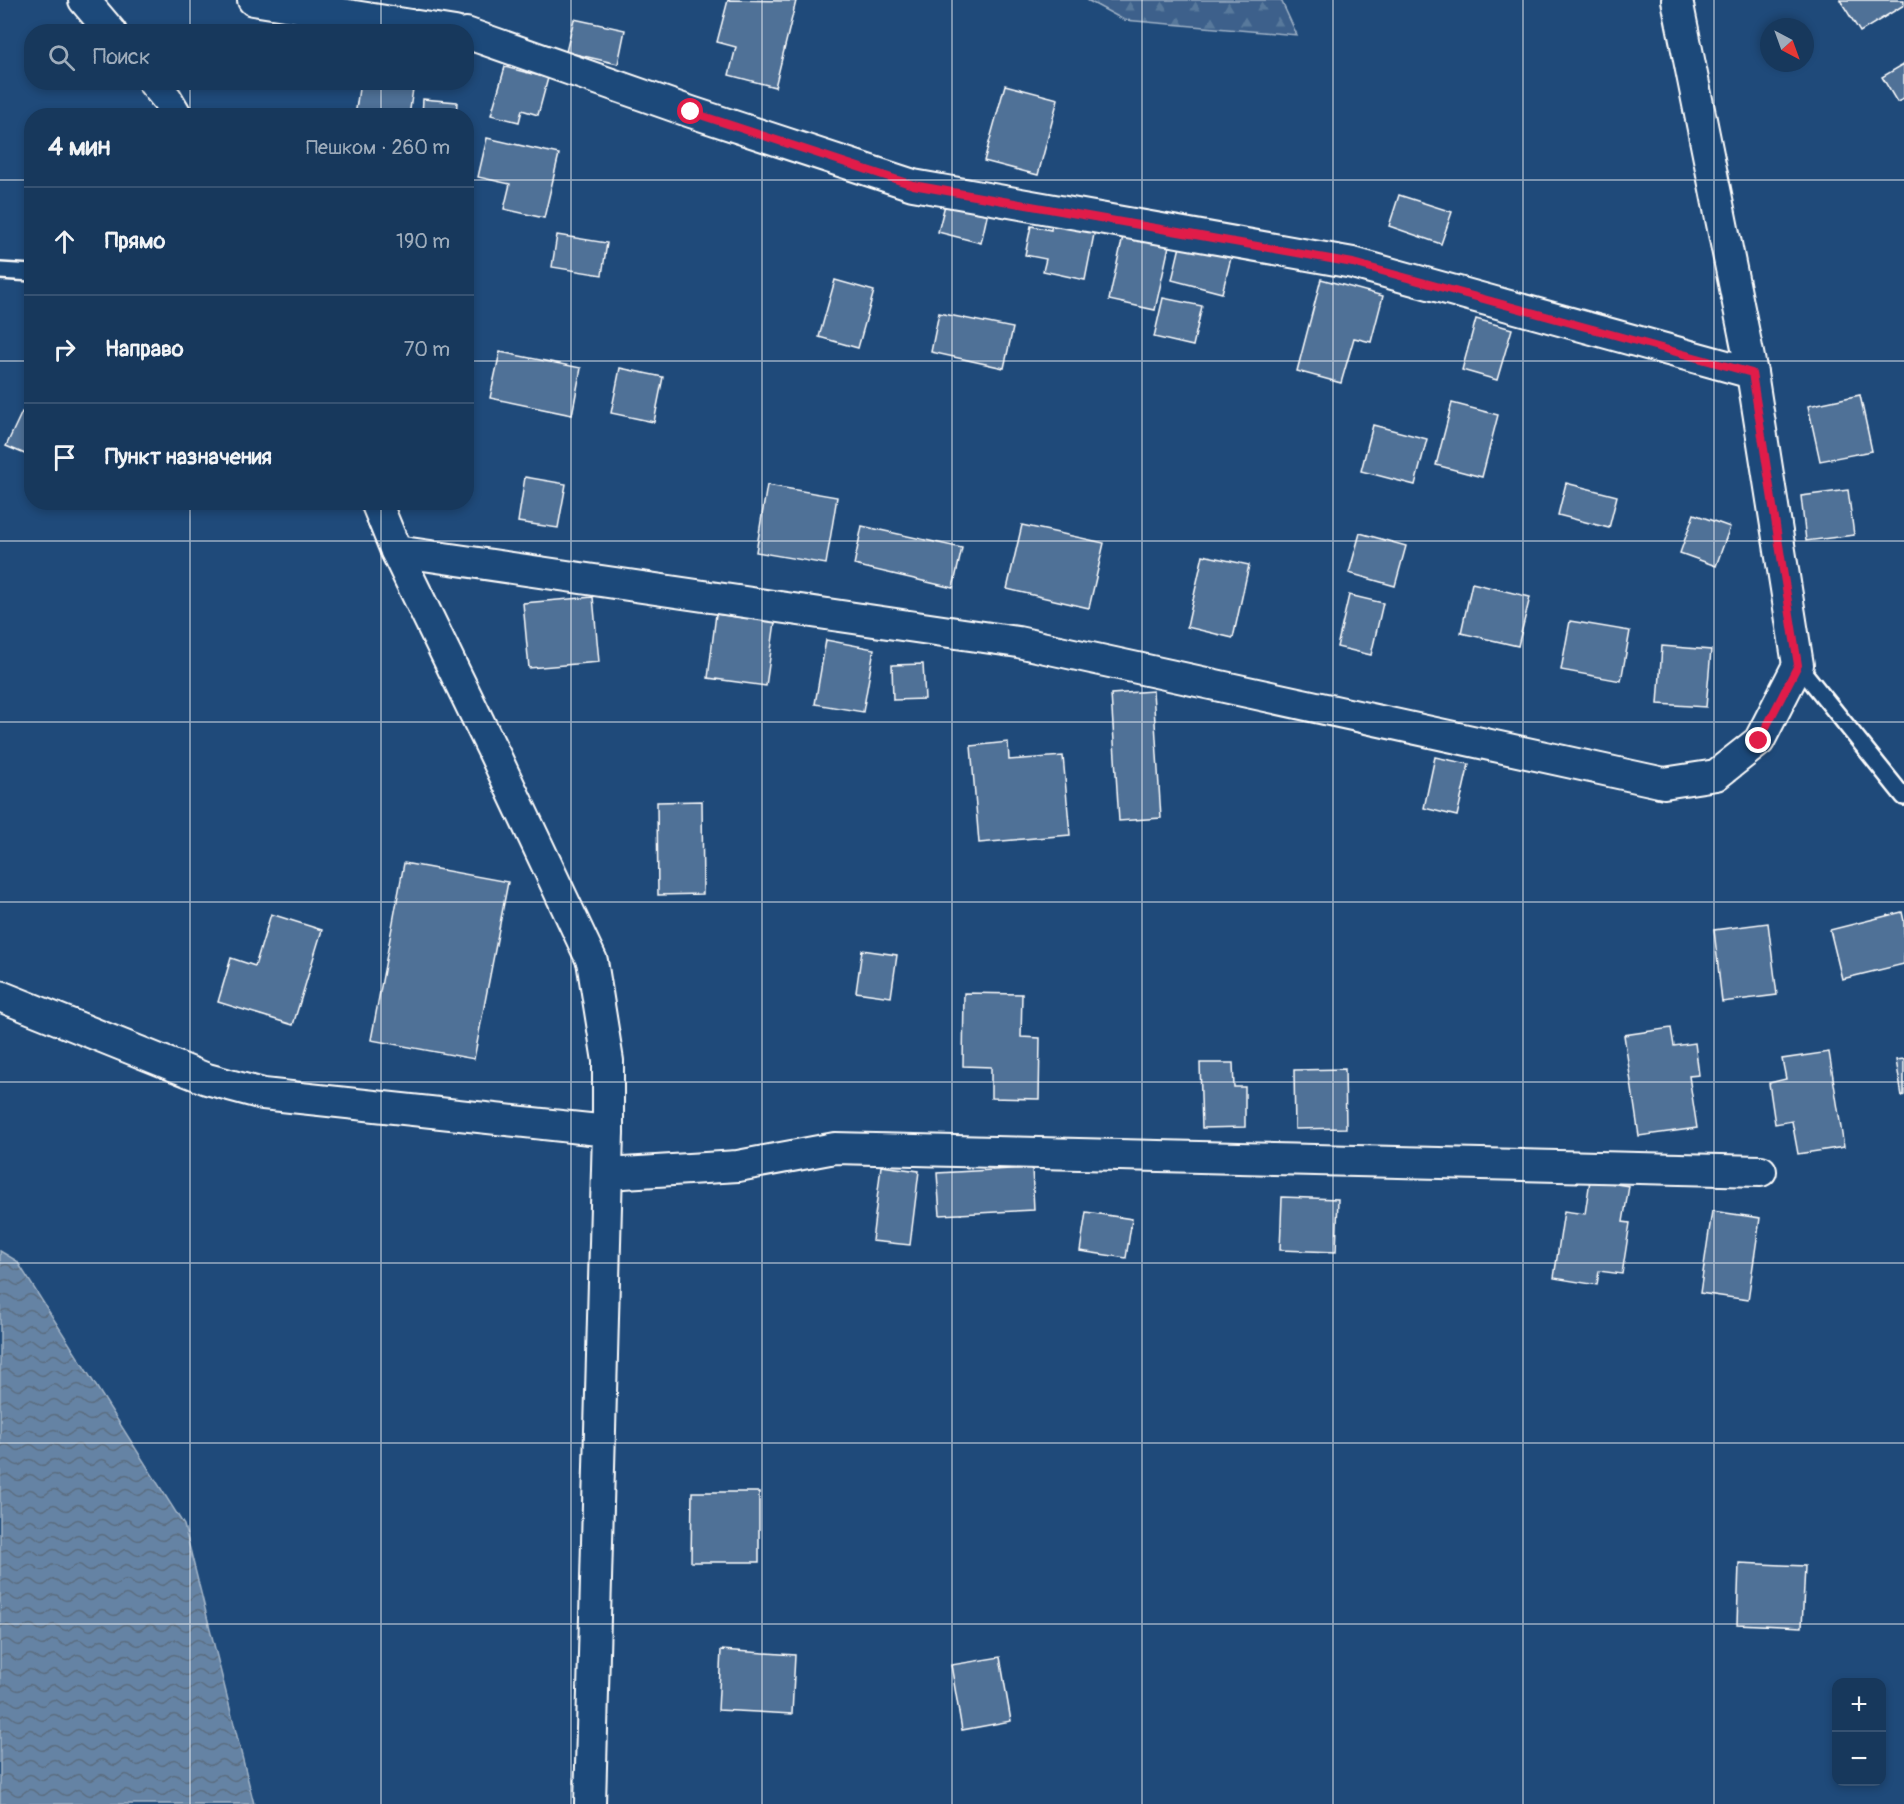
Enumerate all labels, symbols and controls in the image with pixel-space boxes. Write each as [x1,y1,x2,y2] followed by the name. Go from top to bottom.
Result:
[1760,18,1814,72] north arrow
[24,24,474,90] search box
[45,41,78,74] icon: search
[93,43,150,71] text: Поиск
[677,98,703,124] route start
[48,131,110,163] text: 4 мин
[306,135,450,160] text: Пешком · 260 m
[48,225,81,258] icon: ahead
[105,227,165,255] text: Прямо
[396,229,450,254] text: 190 m
[48,333,81,366] icon: right
[105,335,184,363] text: Направо
[404,337,450,362] text: 70 m
[48,441,81,474] icon: arrive
[105,443,272,471] text: Пункт назначения
[1745,727,1771,753] route end
[1832,1678,1886,1786] map controls
[1832,1678,1886,1732] button: +
[1832,1732,1886,1786] button: −

